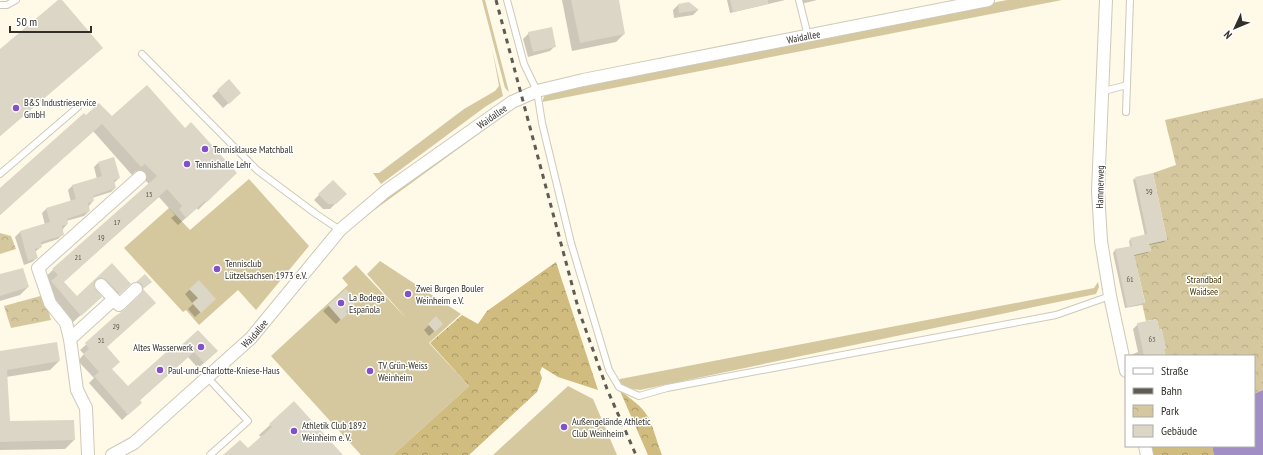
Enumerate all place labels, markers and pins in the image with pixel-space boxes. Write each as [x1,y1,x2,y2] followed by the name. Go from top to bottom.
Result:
[24,96,96,121] place label: B&S Industrieservice GmbH
[11,103,21,113] marker: B&S Industrieservice GmbH
[213,143,294,156] place label: Tennisklause Matchball
[200,144,210,154] marker: Tennisklause Matchball
[195,158,251,171] place label: Tennishalle Lehr
[182,159,192,169] marker: Tennishalle Lehr
[225,257,307,282] place label: Tennisclub Lützelsachsen 1973 e.V.
[212,264,222,274] marker: Tennisclub Lützelsachsen 1973 e.V.
[416,282,484,307] place label: Zwei Burgen Bouler Weinheim e.V.
[403,289,413,299] marker: Zwei Burgen Bouler Weinheim e.V.
[349,291,385,316] place label: La Bodega Española
[336,298,346,308] marker: La Bodega Española
[133,341,193,354] place label: Altes Wasserwerk
[196,342,206,352] marker: Altes Wasserwerk
[378,359,428,384] place label: TV Grün-Weiss Weinheim
[168,364,280,377] place label: Paul-und-Charlotte-Kniese-Haus
[155,365,165,375] marker: Paul-und-Charlotte-Kniese-Haus
[365,366,375,376] marker: TV Grün-Weiss Weinheim
[572,415,651,440] place label: Außengelände Athletic Club Weinheim
[302,419,367,444] place label: Athletik Club 1892 Weinheim e. V.
[559,422,569,432] marker: Außengelände Athletic Club Weinheim
[289,426,299,436] marker: Athletik Club 1892 Weinheim e. V.

